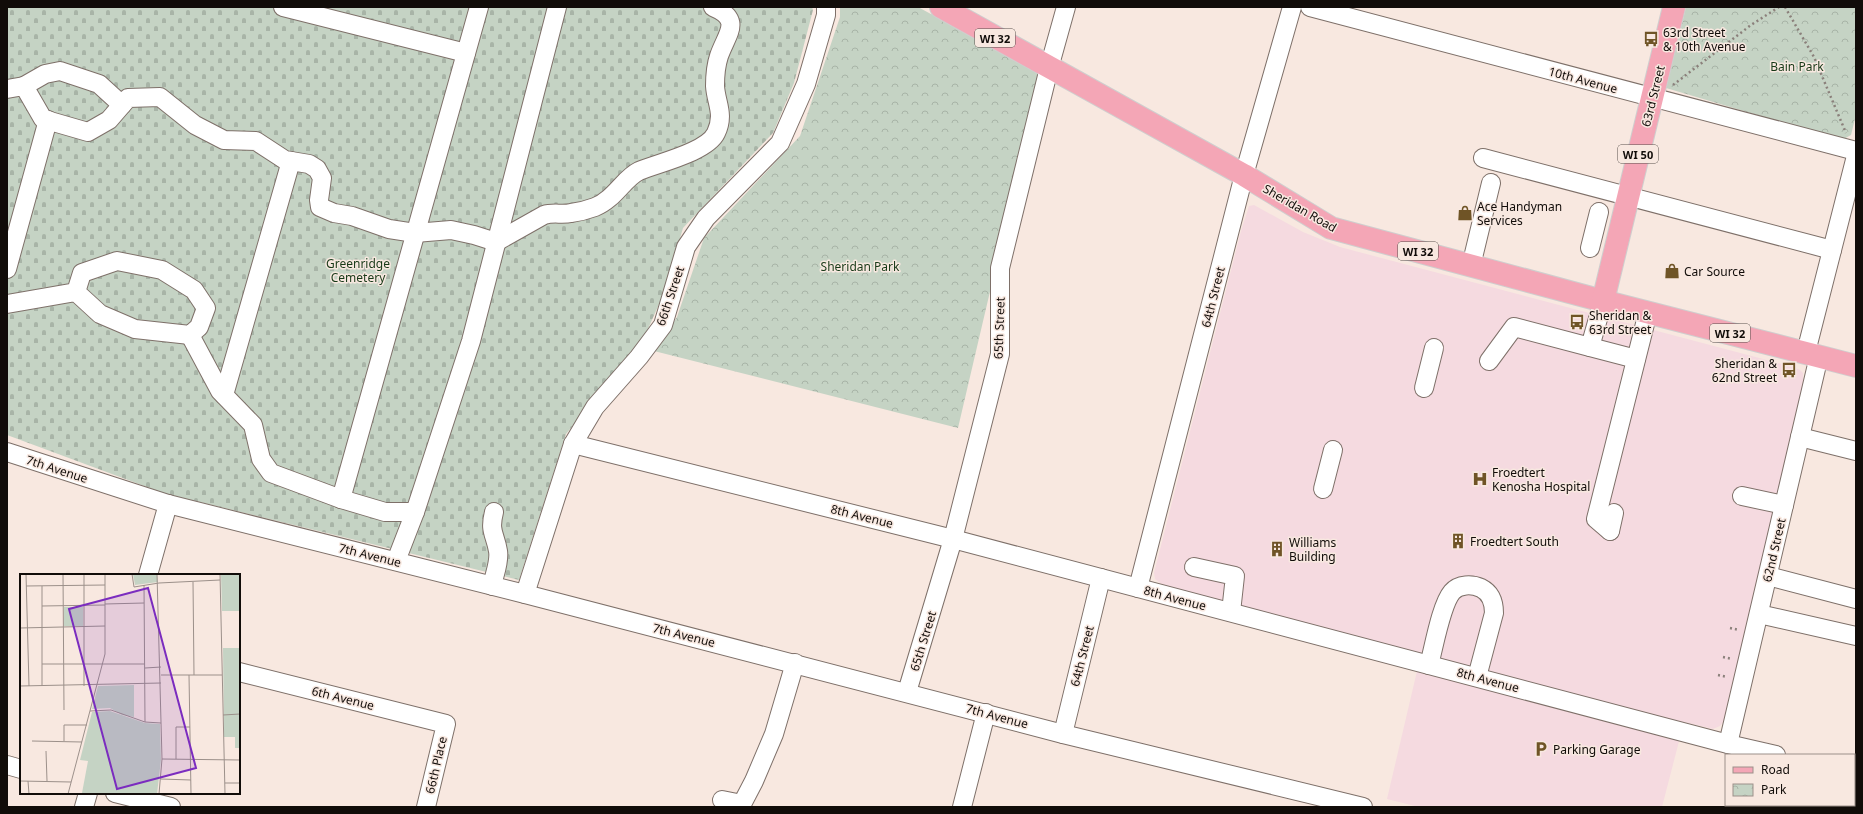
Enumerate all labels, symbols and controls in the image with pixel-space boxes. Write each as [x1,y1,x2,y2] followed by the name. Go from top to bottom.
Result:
[1663,24,1746,55] place label: 63rd Street & 10th Avenue
[975,29,1015,47] road number: WI 32
[1642,30,1660,48] bus stop icon: 63rd Street & 10th Avenue
[1770,58,1824,75] park label: Bain Park
[1547,63,1620,97] street label: 10th Avenue
[1637,63,1669,128] street label: 63rd Street
[1618,145,1658,163] road number: WI 50
[1260,180,1340,236] street label: Sheridan Road
[1477,198,1562,229] place label: Ace Handyman Services
[1456,204,1474,222] shop icon: Ace Handyman Services
[1398,242,1438,260] road number: WI 32
[326,255,390,286] park label: Greenridge Cemetery
[821,258,900,275] park label: Sheridan Park
[1663,262,1681,280] shop icon: Car Source
[652,263,688,328] street label: 66th Street
[1684,263,1745,280] place label: Car Source
[1197,264,1229,329] street label: 64th Street
[989,296,1009,359] street label: 65th Street
[1589,307,1652,338] place label: Sheridan & 63rd Street
[1568,313,1586,331] bus stop icon: Sheridan & 63rd Street
[1710,324,1750,342] road number: WI 32
[1712,355,1778,386] place label: Sheridan & 62nd Street
[1780,361,1798,379] bus stop icon: Sheridan & 62nd Street
[24,451,90,487] street label: 7th Avenue
[1492,464,1590,495] place label: Froedtert Kenosha Hospital
[1471,470,1489,488] hospital icon: Froedtert Kenosha Hospital
[829,500,895,532] street label: 8th Avenue
[1758,516,1790,584] street label: 62nd Street
[1449,532,1467,550] building icon: Froedtert South
[1470,533,1559,550] place label: Froedtert South
[1289,534,1336,565] place label: Williams Building
[337,539,403,571] street label: 7th Avenue
[1268,540,1286,558] building icon: Williams Building
[20,574,240,794] inset map
[1142,582,1208,615] street label: 8th Avenue
[906,608,940,673] street label: 65th Street
[651,619,717,651] street label: 7th Avenue
[1066,623,1098,688] street label: 64th Street
[1455,664,1521,697] street label: 8th Avenue
[310,682,376,714] street label: 6th Avenue
[964,700,1030,733] street label: 7th Avenue
[421,735,451,795] street label: 66th Place
[1532,740,1550,758] parking icon: Parking Garage
[1553,741,1641,758] place label: Parking Garage
[1725,754,1855,806] legend
[1761,761,1790,778] text: Road
[1761,781,1787,798] text: Park

